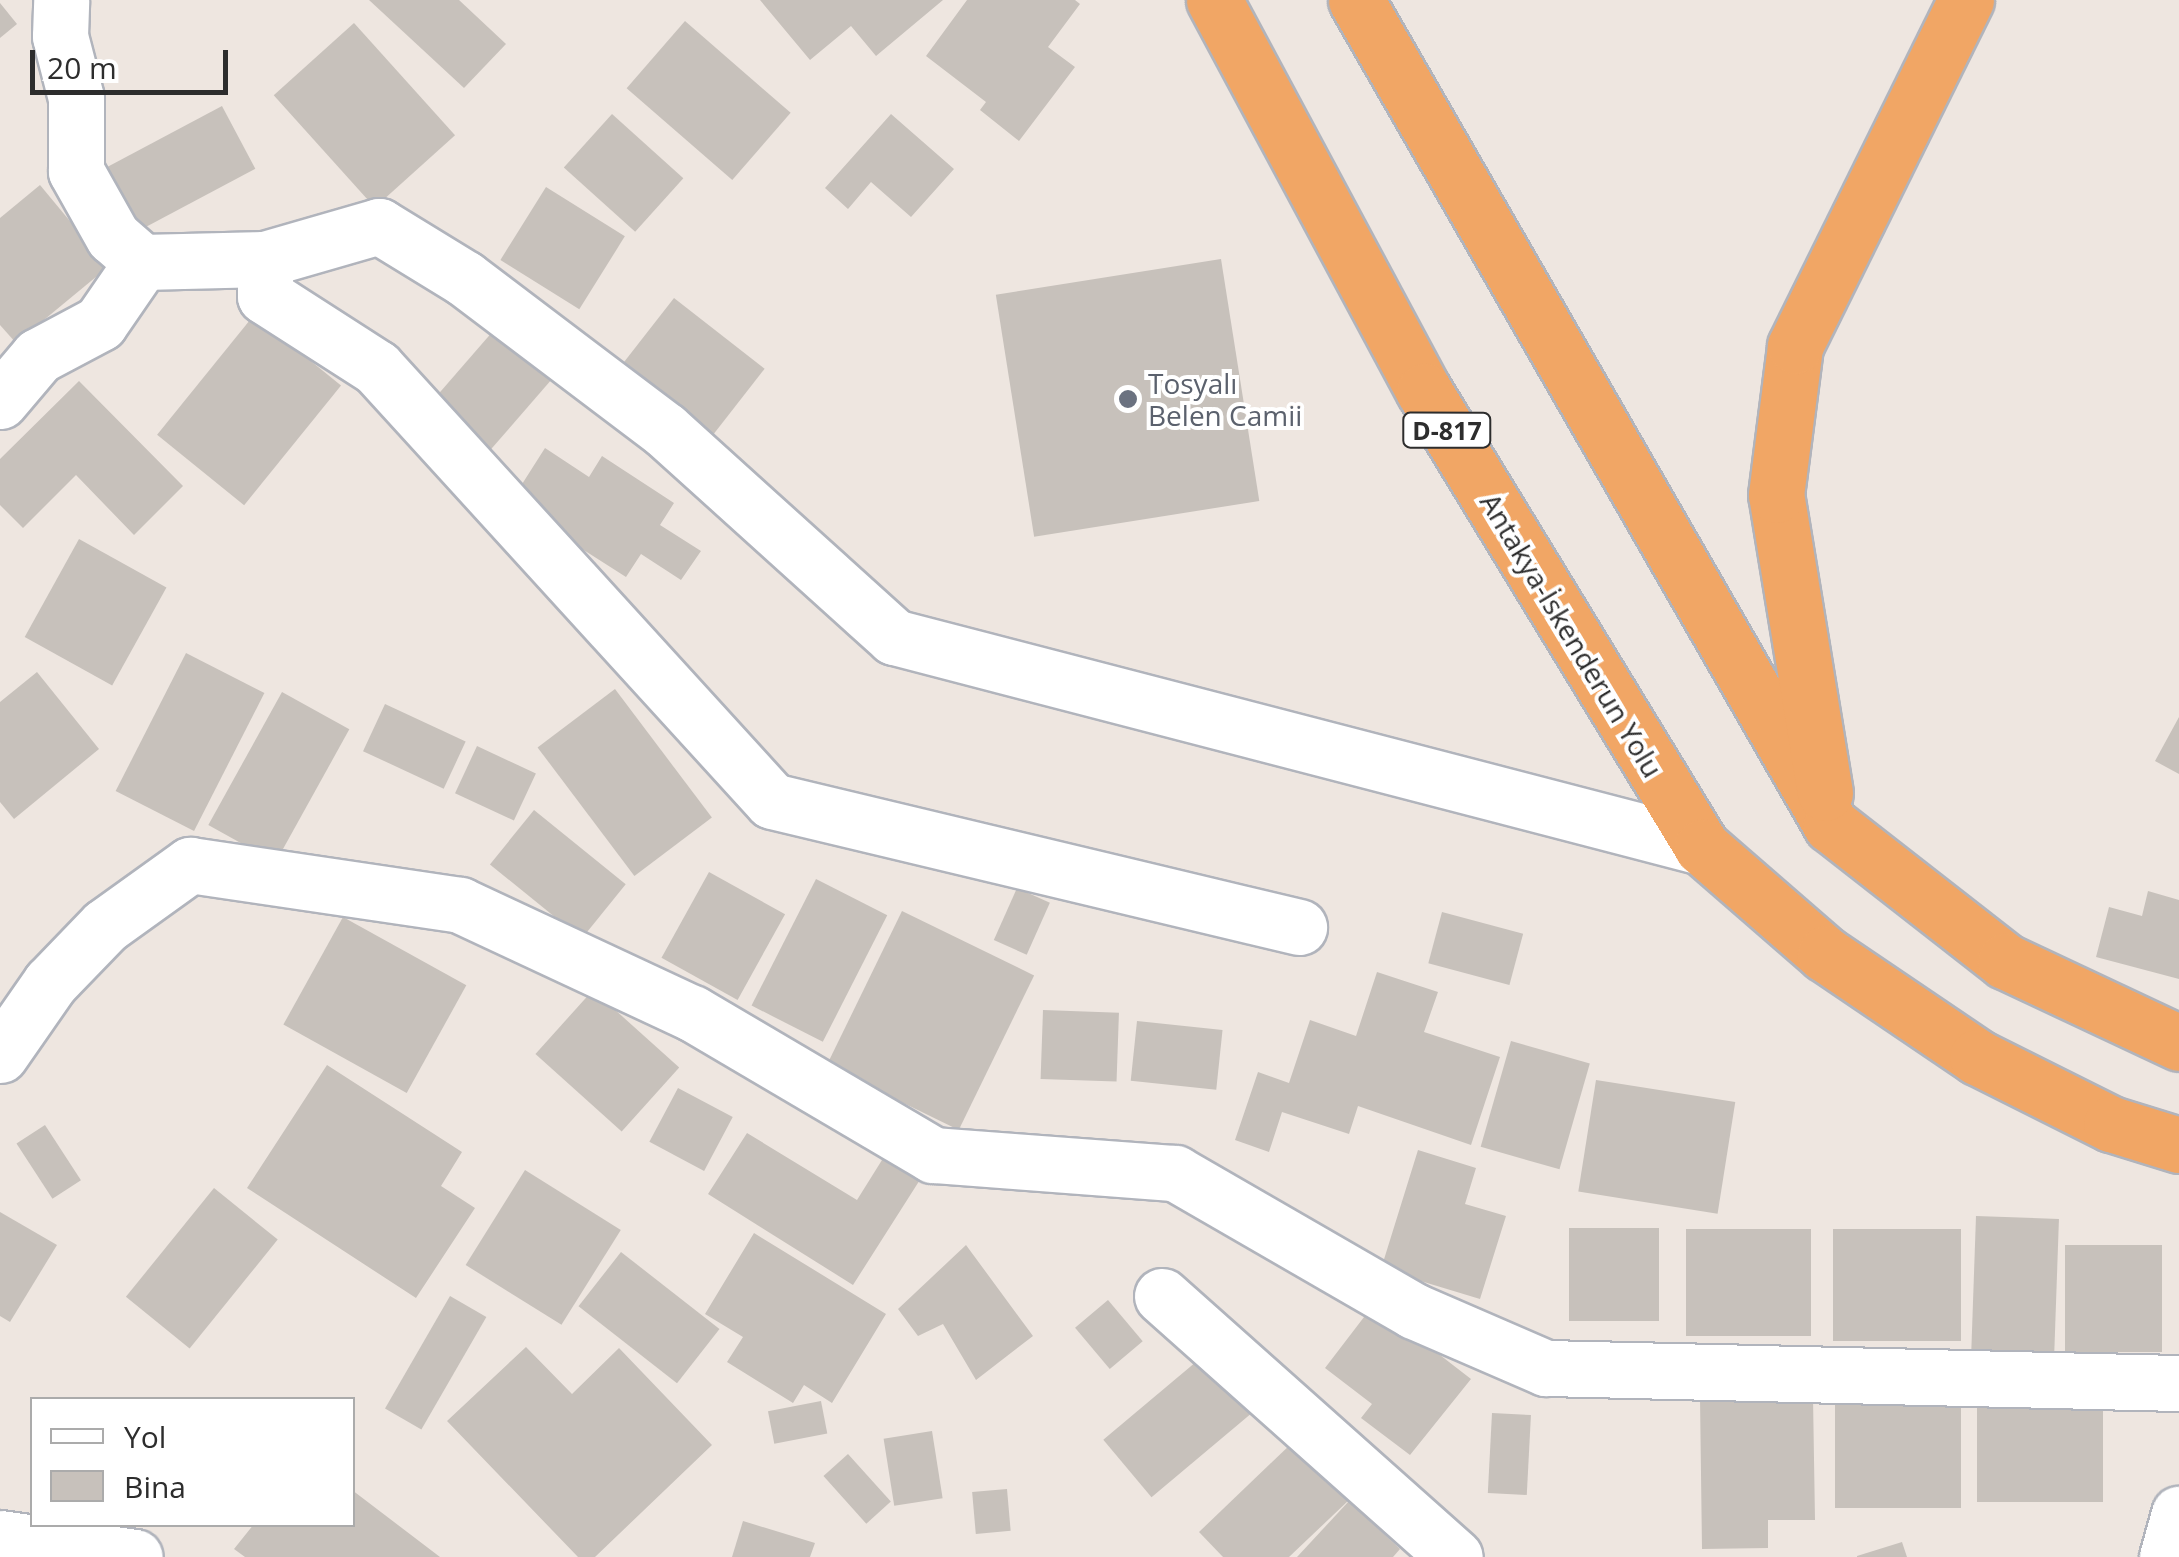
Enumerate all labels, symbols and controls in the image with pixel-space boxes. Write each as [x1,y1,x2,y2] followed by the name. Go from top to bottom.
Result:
[35,30,232,92] scale bar
[47,47,117,88] text: 20 m
[1148,366,1302,432] place label: Tosyalı Belen Camii
[1117,388,1139,410] marker: Tosyalı Belen Camii
[1402,410,1492,450] road number: D-817
[1474,487,1670,783] street label: Antakya-İskenderun Yolu
[30,1397,355,1527] legend
[124,1416,166,1457] text: Yol
[124,1466,186,1507] text: Bina

